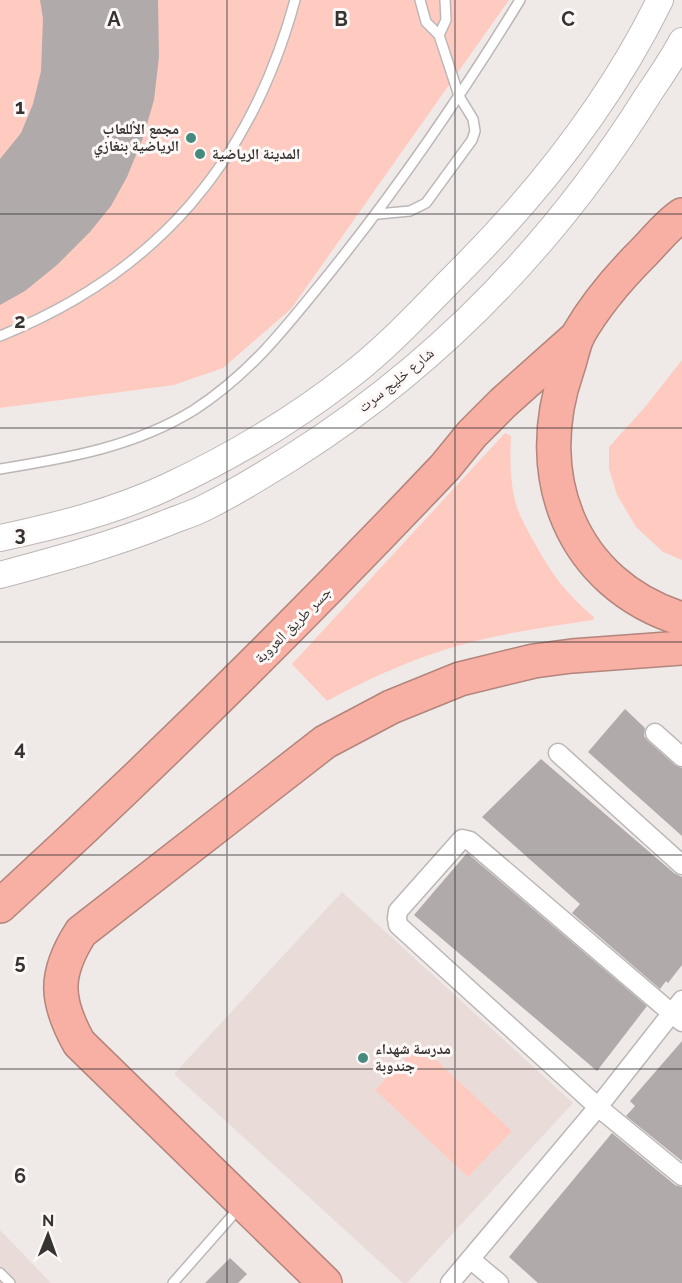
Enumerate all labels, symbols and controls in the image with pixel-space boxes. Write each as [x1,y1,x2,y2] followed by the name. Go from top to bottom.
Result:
[107,7,121,31] text: A
[334,7,348,31] text: B
[561,7,575,31] text: C
[15,95,25,119] text: 1
[93,120,179,158] place label: مجمع الأللعاب الرياضية بنغازي
[184,131,198,145] marker: مجمع الأللعاب الرياضية بنغازي
[212,145,300,163] place label: المدينة الرياضية
[193,147,207,161] marker: المدينة الرياضية
[14,309,26,333] text: 2
[354,344,438,417] street label: شارع خليج سرت
[14,522,26,546] text: 3
[251,583,336,668] street label: جسر طريق العروبة
[14,736,26,760] text: 4
[14,950,26,974] text: 5
[375,1040,451,1075] place label: مدرسة شهداء جندوبة
[356,1051,370,1065] marker: مدرسة شهداء جندوبة
[14,1164,26,1188] text: 6
[18,1205,78,1265] north arrow
[42,1211,55,1230] text: N

